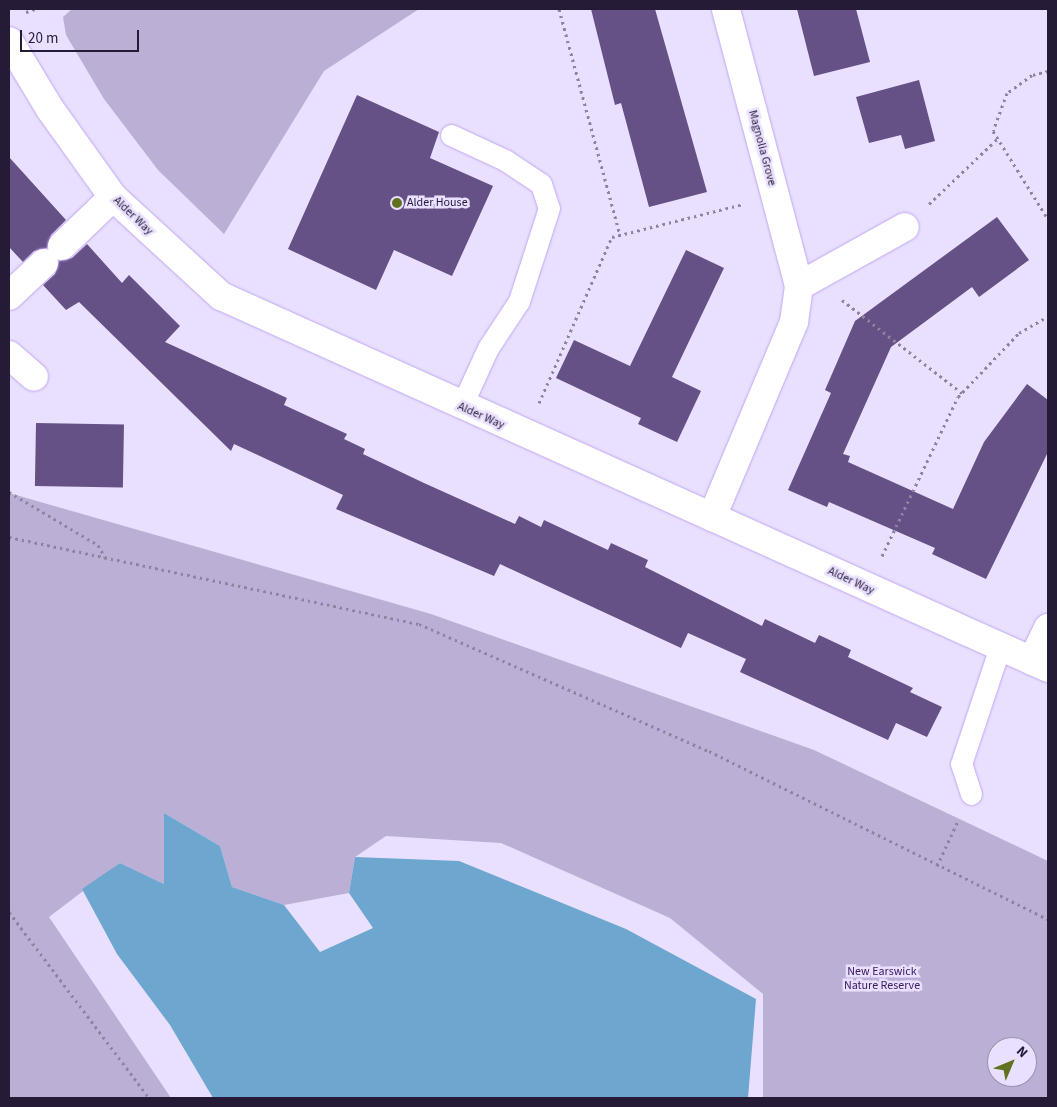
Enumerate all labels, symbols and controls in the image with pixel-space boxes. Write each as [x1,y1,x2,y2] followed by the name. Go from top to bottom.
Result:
[22,20,141,52] scale bar
[28,28,58,49] text: 20 m
[745,109,779,187] street label: Magnolia Grove
[110,194,156,238] street label: Alder Way
[407,196,468,210] place label: Alder House
[391,197,403,209] marker: Alder House
[455,399,507,433] street label: Alder Way
[825,564,877,598] street label: Alder Way
[844,965,920,993] park label: New Earswick Nature Reserve
[987,1037,1037,1087] north arrow
[1012,1042,1032,1062] text: N

